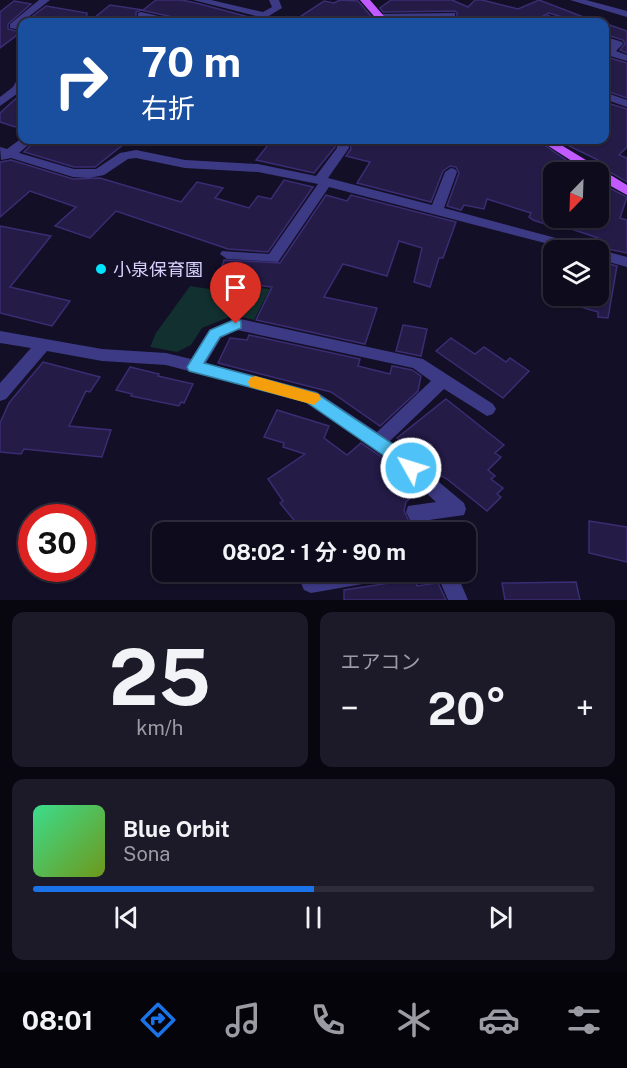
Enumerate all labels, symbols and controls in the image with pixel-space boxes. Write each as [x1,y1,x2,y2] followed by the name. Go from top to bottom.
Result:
[141,37,241,86] text: 70 m
[42,42,120,120] icon: right
[141,92,195,124] text: 右折
[543,162,609,228] north arrow
[543,162,609,306] map controls
[543,240,609,306] button: layers
[113,259,203,280] place label: 小泉保育園
[94,262,108,276] marker: 小泉保育園
[210,262,261,324] pin
[219,271,252,304] icon: arrive
[379,436,443,500] position arrow
[18,504,96,582] speed limit sign: 30
[222,539,406,565] text: 08:02 · 1 分 · 90 m
[109,631,211,723] text: 25
[341,650,421,674] text: エアコン
[428,682,507,735] text: 20°
[341,689,359,727] text: −
[576,689,594,727] text: +
[136,716,183,740] text: km/h
[123,816,230,842] text: Blue Orbit
[123,842,170,866] text: Sona
[110,901,143,934] icon: previous
[297,901,330,934] icon: pause
[484,901,517,934] icon: next
[137,999,179,1041] icon: directions
[222,999,264,1041] icon: music
[307,999,349,1041] icon: phone
[393,999,435,1041] icon: climate
[478,999,520,1041] icon: car
[563,999,605,1041] icon: filters
[22,1004,93,1036] text: 08:01

